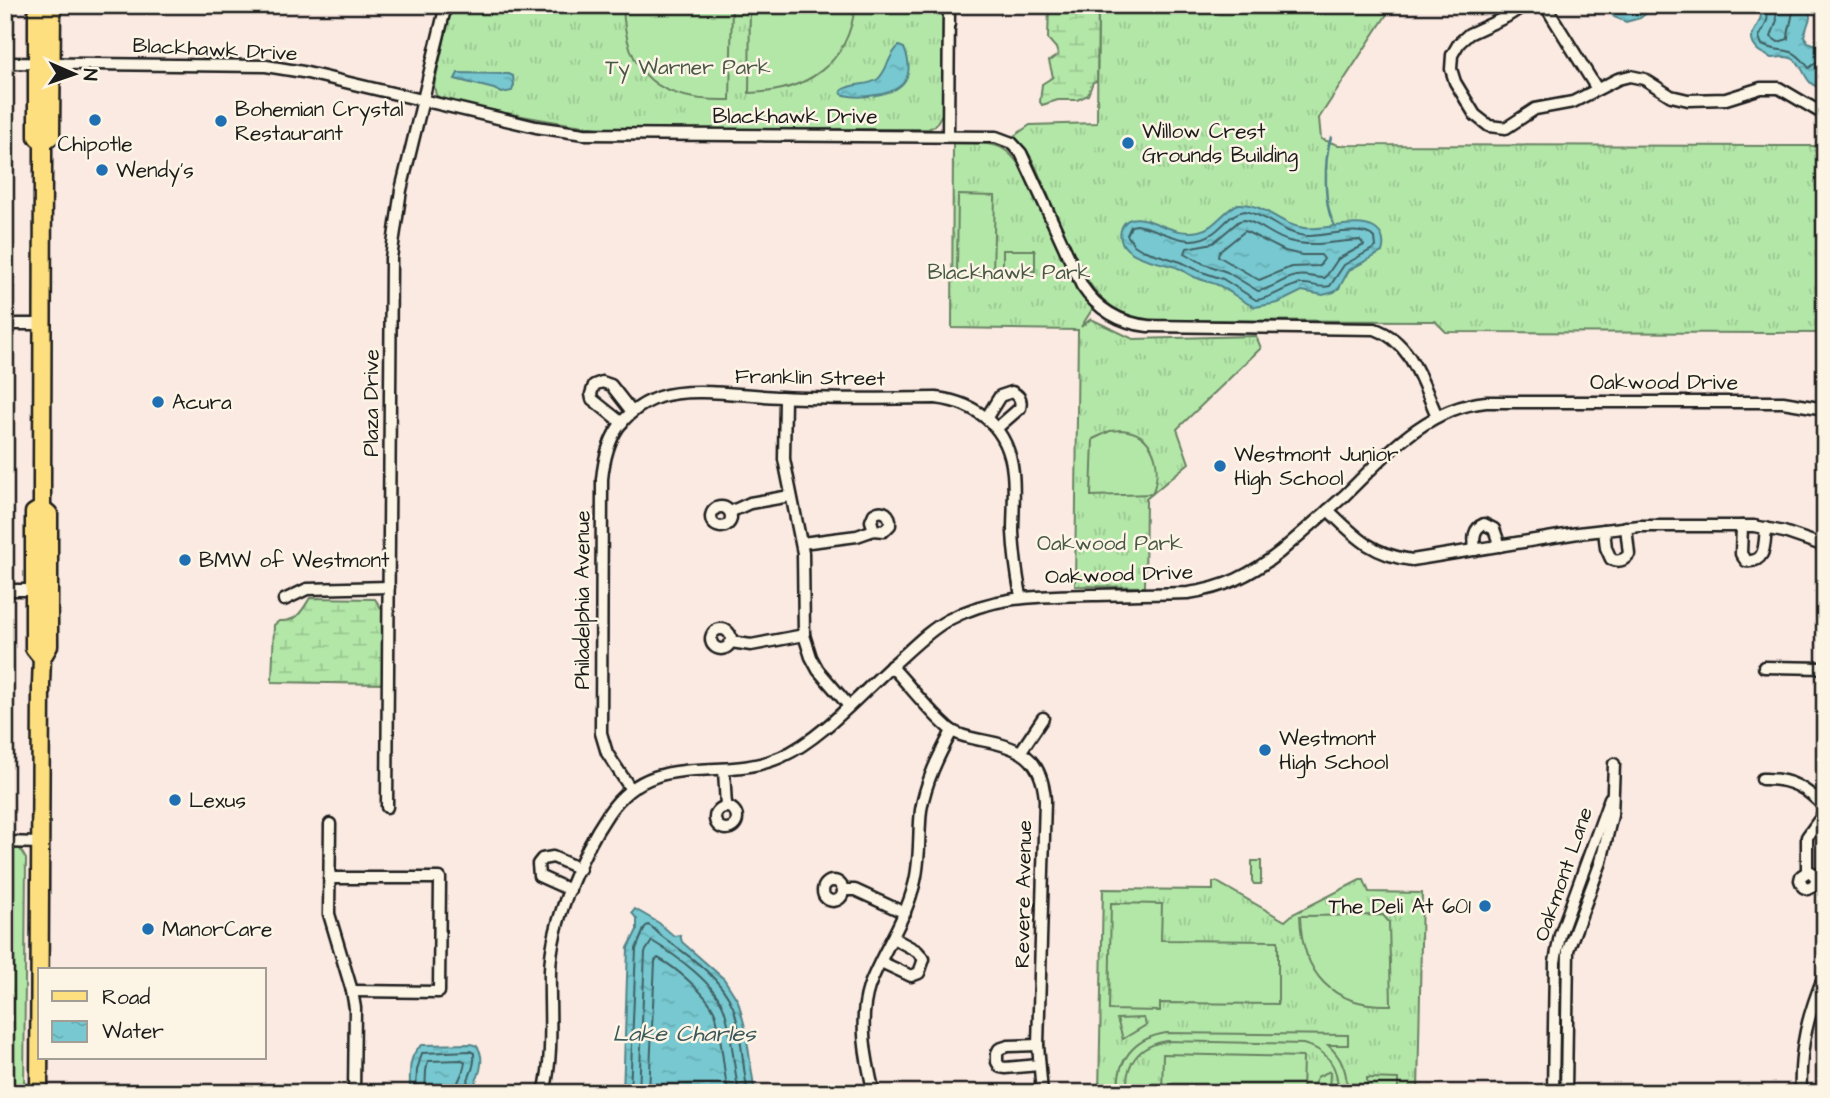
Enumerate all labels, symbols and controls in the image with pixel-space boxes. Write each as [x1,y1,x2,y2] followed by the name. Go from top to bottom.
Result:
[132,31,298,68] street label: Blackhawk Drive
[38,38,108,108] north arrow
[605,53,771,84] park label: Ty Warner Park
[76,68,103,81] text: N
[235,95,404,148] place label: Bohemian Crystal Restaurant
[712,102,878,131] street label: Blackhawk Drive
[87,112,103,128] marker: Chipotle
[213,113,229,129] marker: Bohemian Crystal Restaurant
[1142,117,1298,172] place label: Willow Crest Grounds Building
[57,130,133,160] place label: Chipotle
[1120,135,1136,151] marker: Willow Crest Grounds Building
[116,156,194,187] place label: Wendy's
[94,162,110,178] marker: Wendy's
[927,258,1091,287] park label: Blackhawk Park
[357,349,386,457] street label: Plaza Drive
[735,362,886,393] street label: Franklin Street
[1590,368,1738,397] street label: Oakwood Drive
[172,388,232,417] place label: Acura
[150,394,166,410] marker: Acura
[1234,440,1399,495] place label: Westmont Junior High School
[1212,458,1228,474] marker: Westmont Junior High School
[568,511,598,689] street label: Philadelphia Avenue
[1037,529,1183,558] park label: Oakwood Park
[199,546,390,575] place label: BMW of Westmont
[177,552,193,568] marker: BMW of Westmont
[1045,557,1194,592] street label: Oakwood Drive
[1279,724,1389,779] place label: Westmont High School
[1257,742,1273,758] marker: Westmont High School
[189,786,246,815] place label: Lexus
[167,792,183,808] marker: Lexus
[1527,803,1600,945] street label: Oakmont Lane
[1008,820,1039,968] street label: Revere Avenue
[1328,892,1471,921] place label: The Deli At 601
[1477,898,1493,914] marker: The Deli At 601
[162,915,272,944] place label: ManorCare
[140,921,156,937] marker: ManorCare
[38,968,266,1060] legend
[102,983,150,1012] text: Road
[102,1017,164,1046] text: Water
[612,1018,757,1050] water label: Lake Charles

